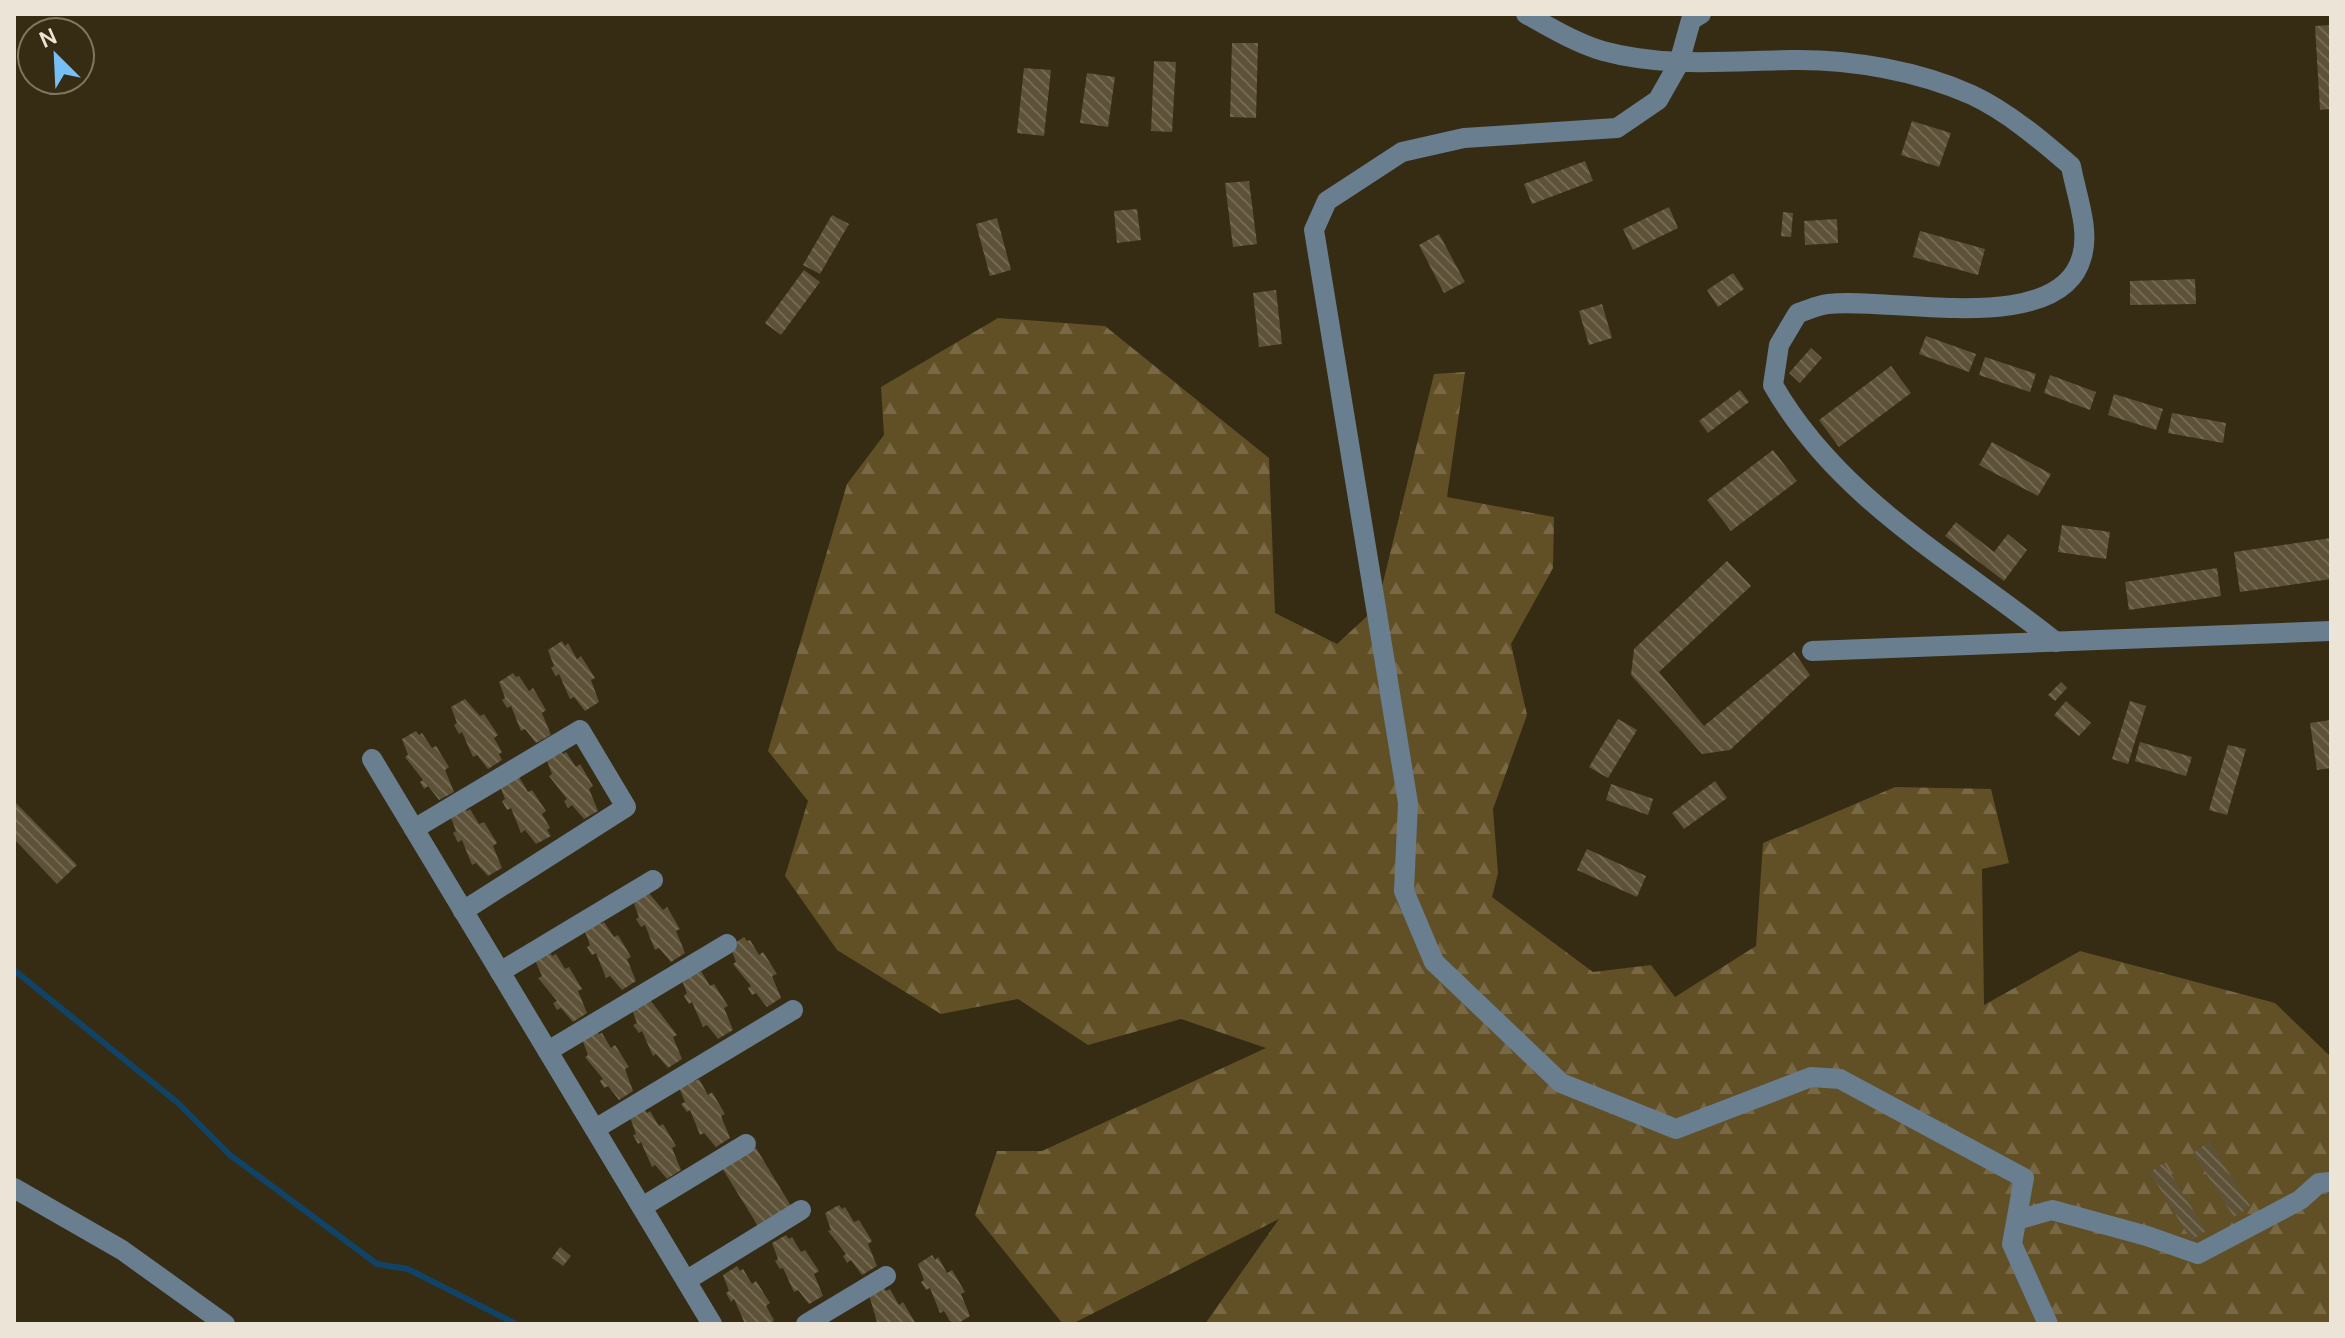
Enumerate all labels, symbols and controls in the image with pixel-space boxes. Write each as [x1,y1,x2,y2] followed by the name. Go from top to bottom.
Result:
[16,16,96,96] north arrow
[35,21,61,55] text: N

